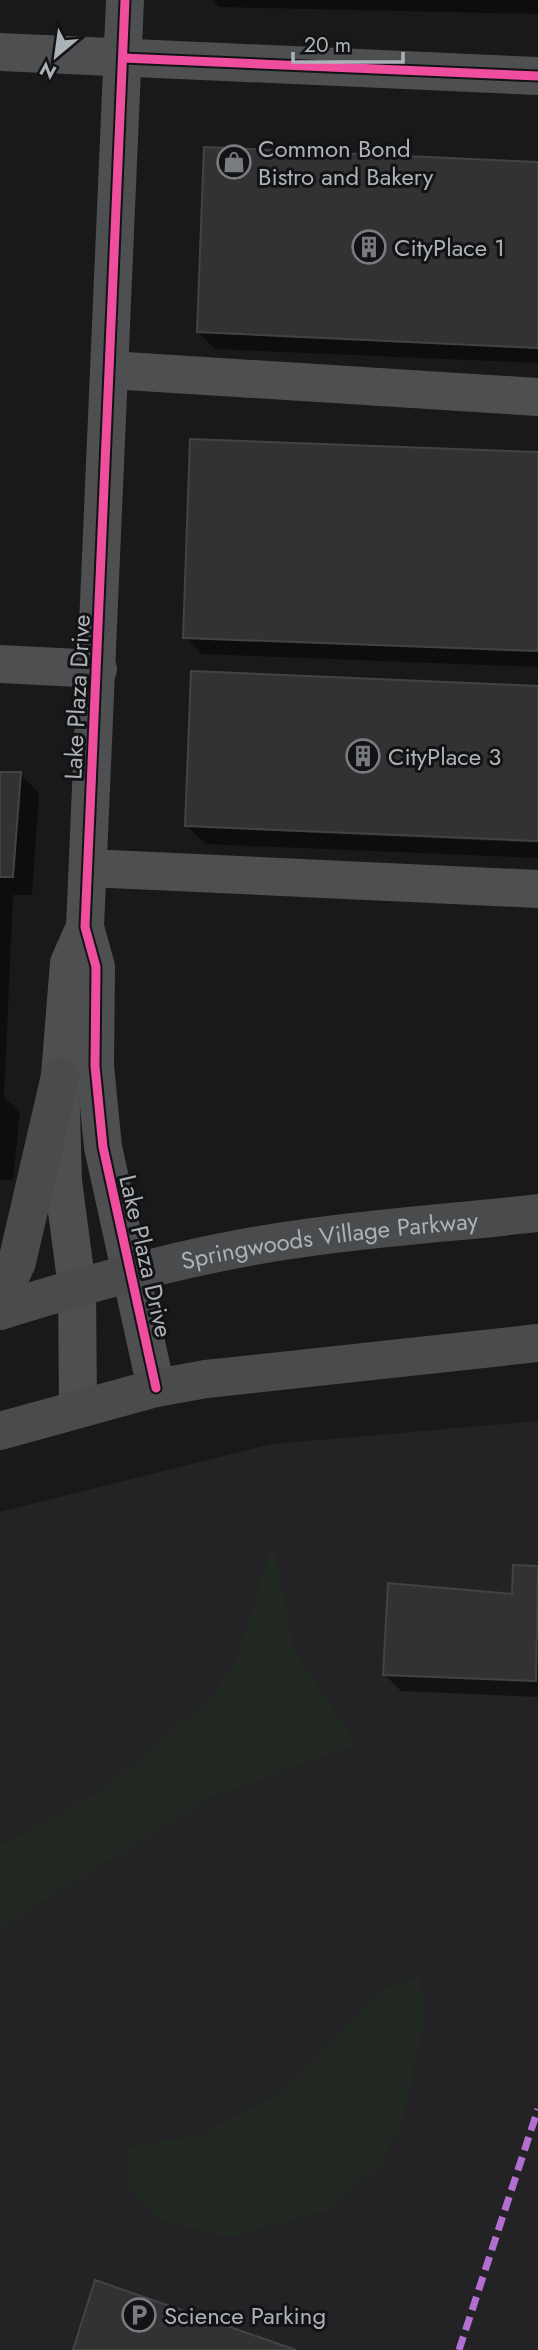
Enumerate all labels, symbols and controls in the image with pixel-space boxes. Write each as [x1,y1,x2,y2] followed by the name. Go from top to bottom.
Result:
[21,21,91,91] north arrow
[293,21,403,65] scale bar
[304,30,351,60] text: 20 m
[35,55,61,86] text: N
[258,131,434,194] place label: Common Bond Bistro and Bakery
[215,143,253,181] shop icon: Common Bond Bistro and Bakery
[350,228,388,266] building icon: CityPlace 1
[394,230,505,265] place label: CityPlace 1
[55,613,99,781] street label: Lake Plaza Drive
[344,737,382,775] building icon: CityPlace 3
[388,739,501,774] place label: CityPlace 3
[110,1171,182,1341] street label: Lake Plaza Drive
[177,1202,480,1278] street label: Springwoods Village Parkway
[120,2296,158,2334] parking icon: Science Parking
[164,2298,326,2333] place label: Science Parking

